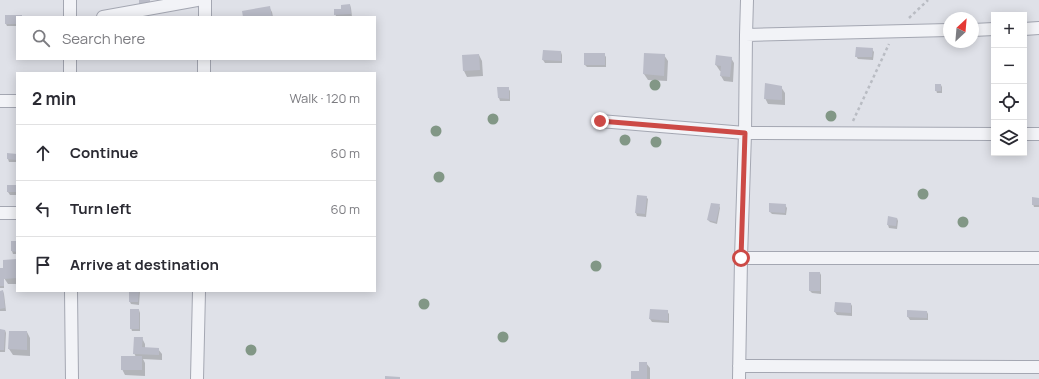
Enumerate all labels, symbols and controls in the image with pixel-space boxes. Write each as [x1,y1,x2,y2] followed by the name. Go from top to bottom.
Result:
[943,12,979,48] north arrow
[991,12,1027,156] map controls
[991,12,1027,48] button: +
[16,16,376,60] search box
[30,27,52,49] icon: search
[62,28,145,49] text: Search here
[991,48,1027,84] button: −
[991,84,1027,120] button: locate
[32,87,76,110] text: 2 min
[290,89,360,107] text: Walk · 120 m
[591,112,609,130] route end
[991,120,1027,156] button: layers
[32,142,54,164] icon: ahead
[70,142,138,163] text: Continue
[330,144,360,162] text: 60 m
[32,198,54,220] icon: left
[70,198,132,219] text: Turn left
[330,200,360,218] text: 60 m
[732,249,750,267] route start
[32,254,54,276] icon: arrive
[70,254,219,275] text: Arrive at destination

